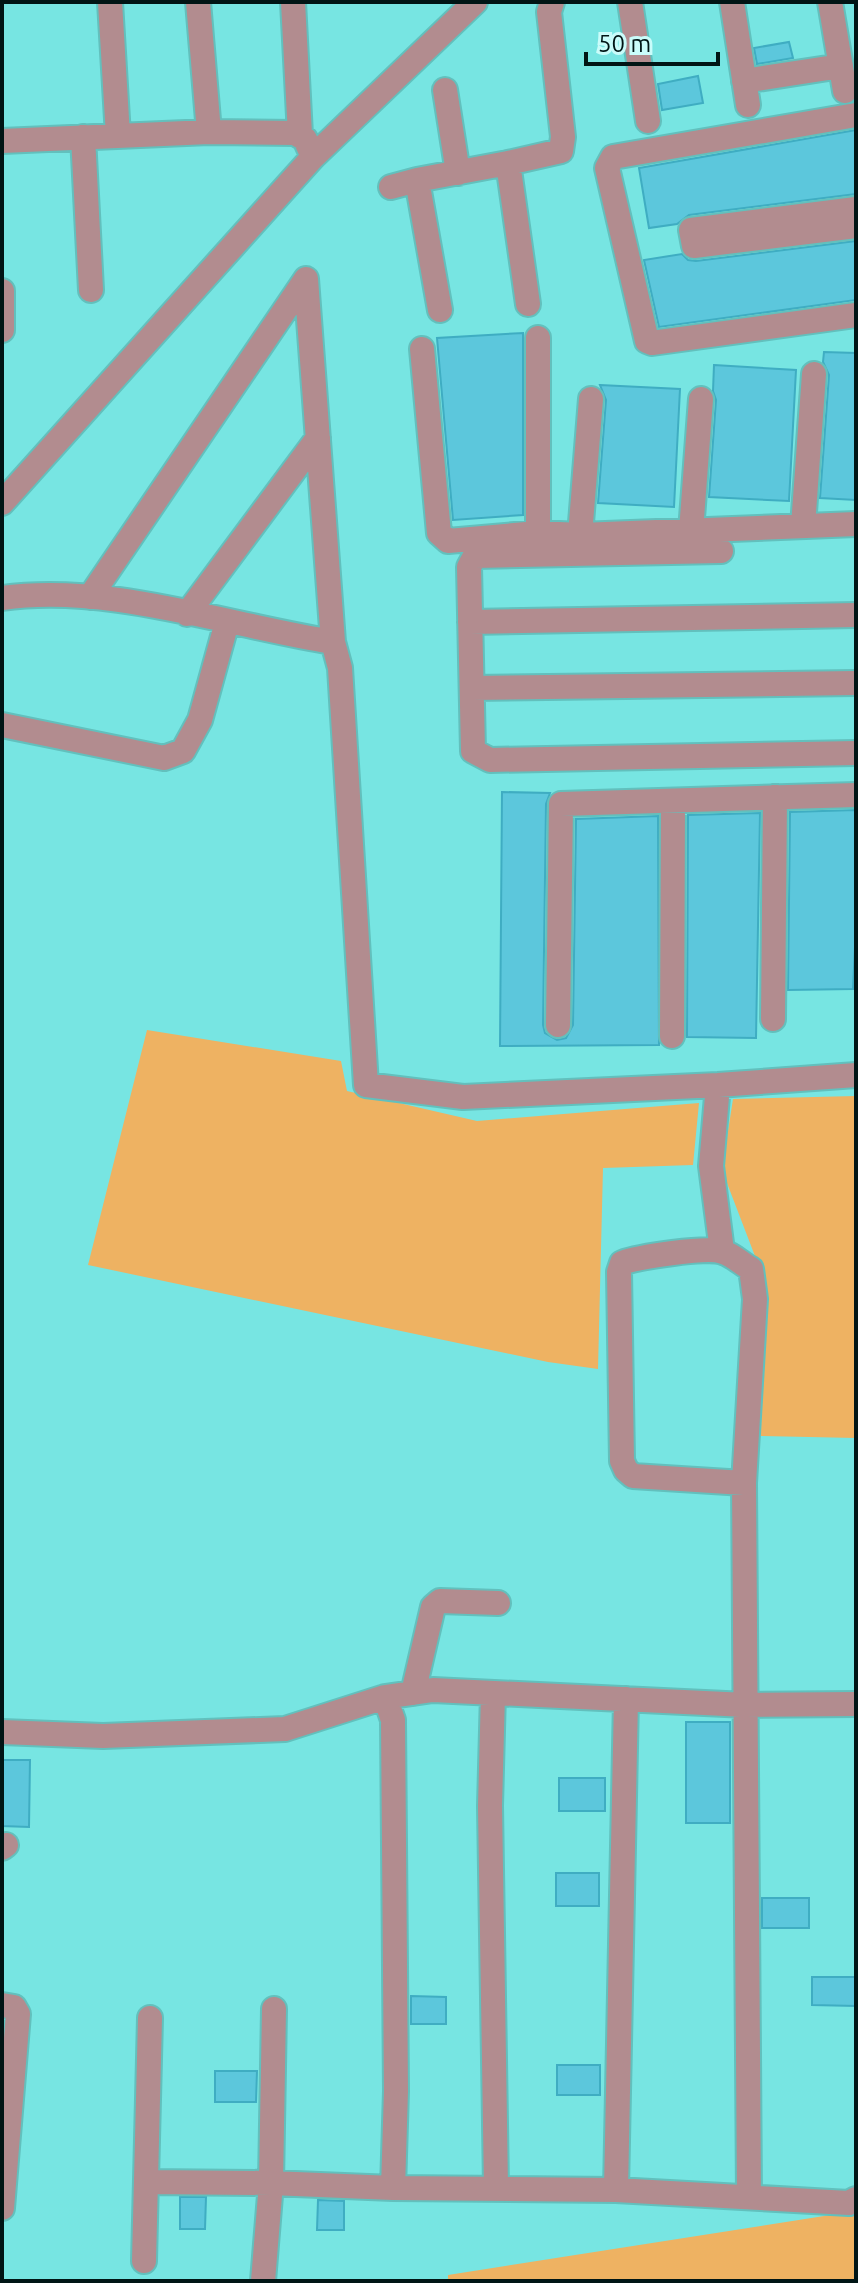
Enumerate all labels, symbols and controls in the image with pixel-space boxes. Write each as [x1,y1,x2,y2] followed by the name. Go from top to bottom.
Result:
[586,16,718,66] scale bar
[598,30,651,57] text: 50 m

